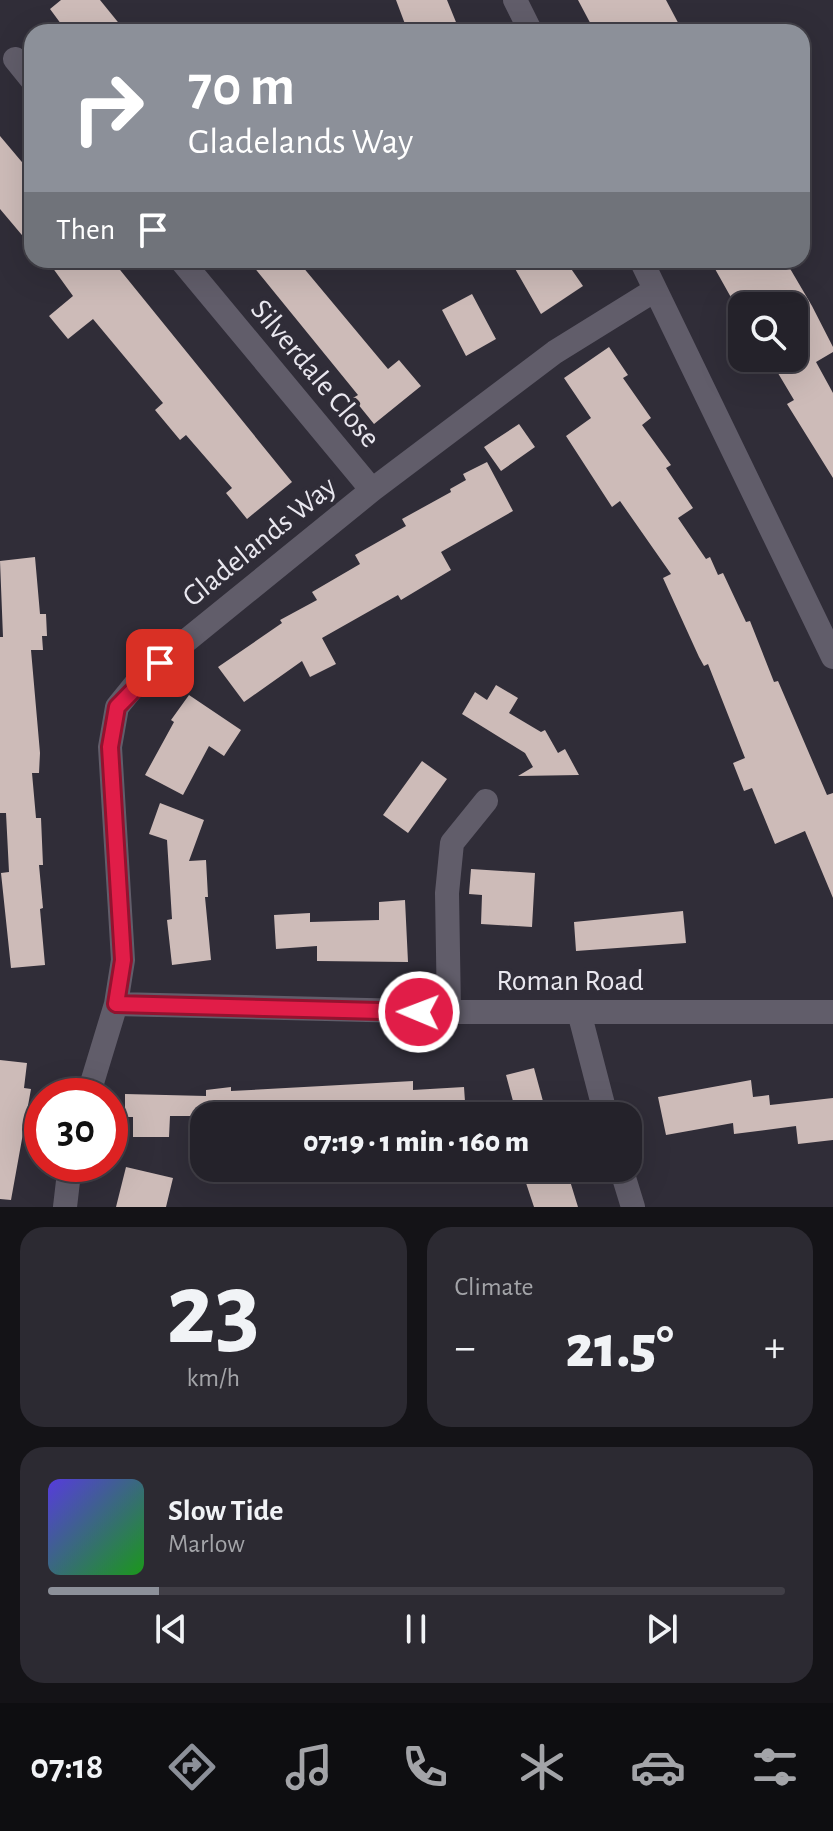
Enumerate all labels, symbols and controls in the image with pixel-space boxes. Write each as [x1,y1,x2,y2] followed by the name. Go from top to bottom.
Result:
[56,56,160,160] icon: right
[188,59,295,115] text: 70 m
[188,124,413,160] text: Gladelands Way
[131,208,175,252] icon: arrive
[56,215,115,245] text: Then
[728,292,808,372] map controls
[728,292,808,372] button: search
[245,294,385,453] street label: Silverdale Close
[177,471,342,613] street label: Gladelands Way
[126,629,194,697] pin
[138,641,182,685] icon: arrive
[496,966,644,996] street label: Roman Road
[377,970,461,1054] position arrow
[24,1078,128,1182] speed limit sign: 30
[303,1127,529,1157] text: 07:19 · 1 min · 160 m
[166,1259,260,1363] text: 23
[455,1274,533,1300] text: Climate
[566,1318,674,1378] text: 21.5°
[455,1326,476,1370] text: −
[764,1326,785,1370] text: +
[186,1365,240,1391] text: km/h
[168,1496,283,1526] text: Slow Tide
[168,1531,245,1557] text: Marlow
[149,1607,193,1651] icon: previous
[394,1607,438,1651] icon: pause
[640,1607,684,1651] icon: next
[164,1739,220,1795] icon: directions
[281,1739,337,1795] icon: music
[397,1739,453,1795] icon: phone
[514,1739,570,1795] icon: climate
[630,1739,686,1795] icon: car
[747,1739,803,1795] icon: filters
[30,1749,104,1785] text: 07:18

